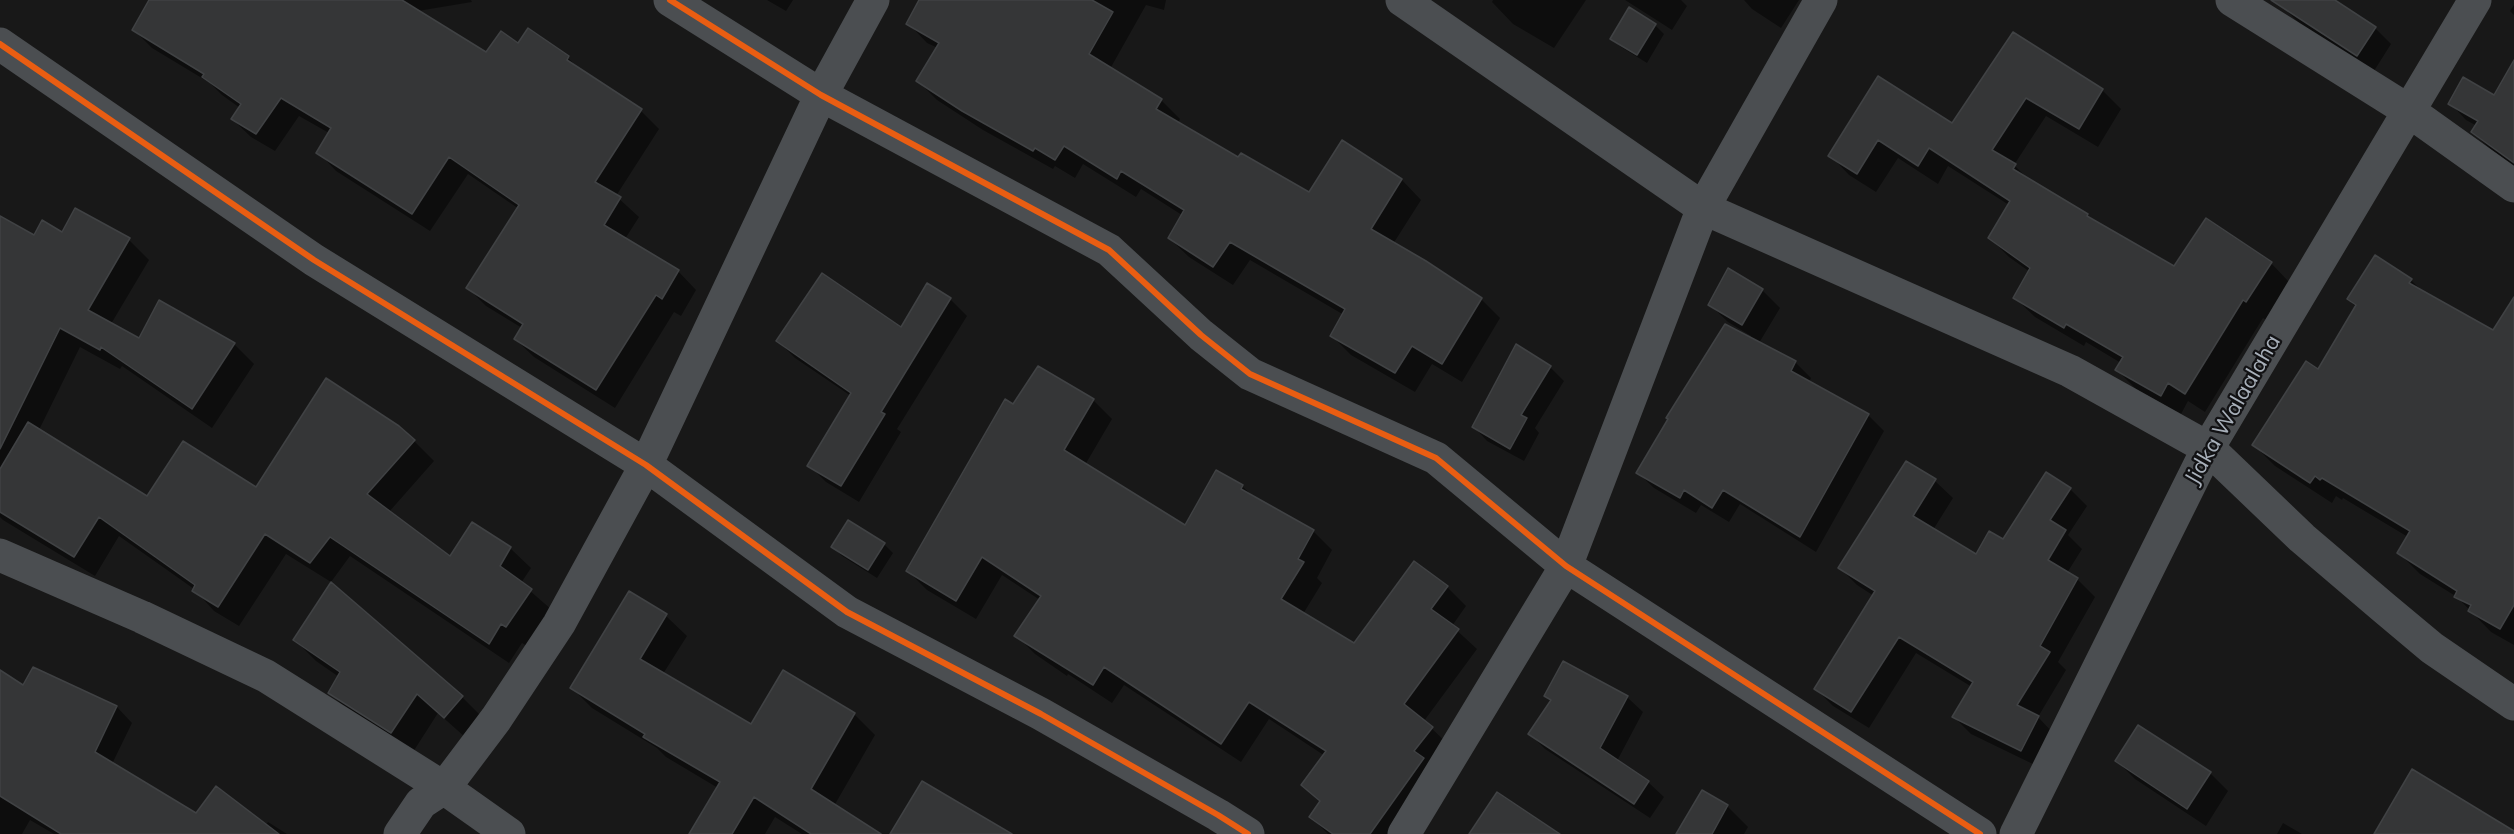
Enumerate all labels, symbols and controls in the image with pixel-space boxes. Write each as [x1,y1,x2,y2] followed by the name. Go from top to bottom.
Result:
[2179,330,2287,490] street label: Jidka Walaalaha

